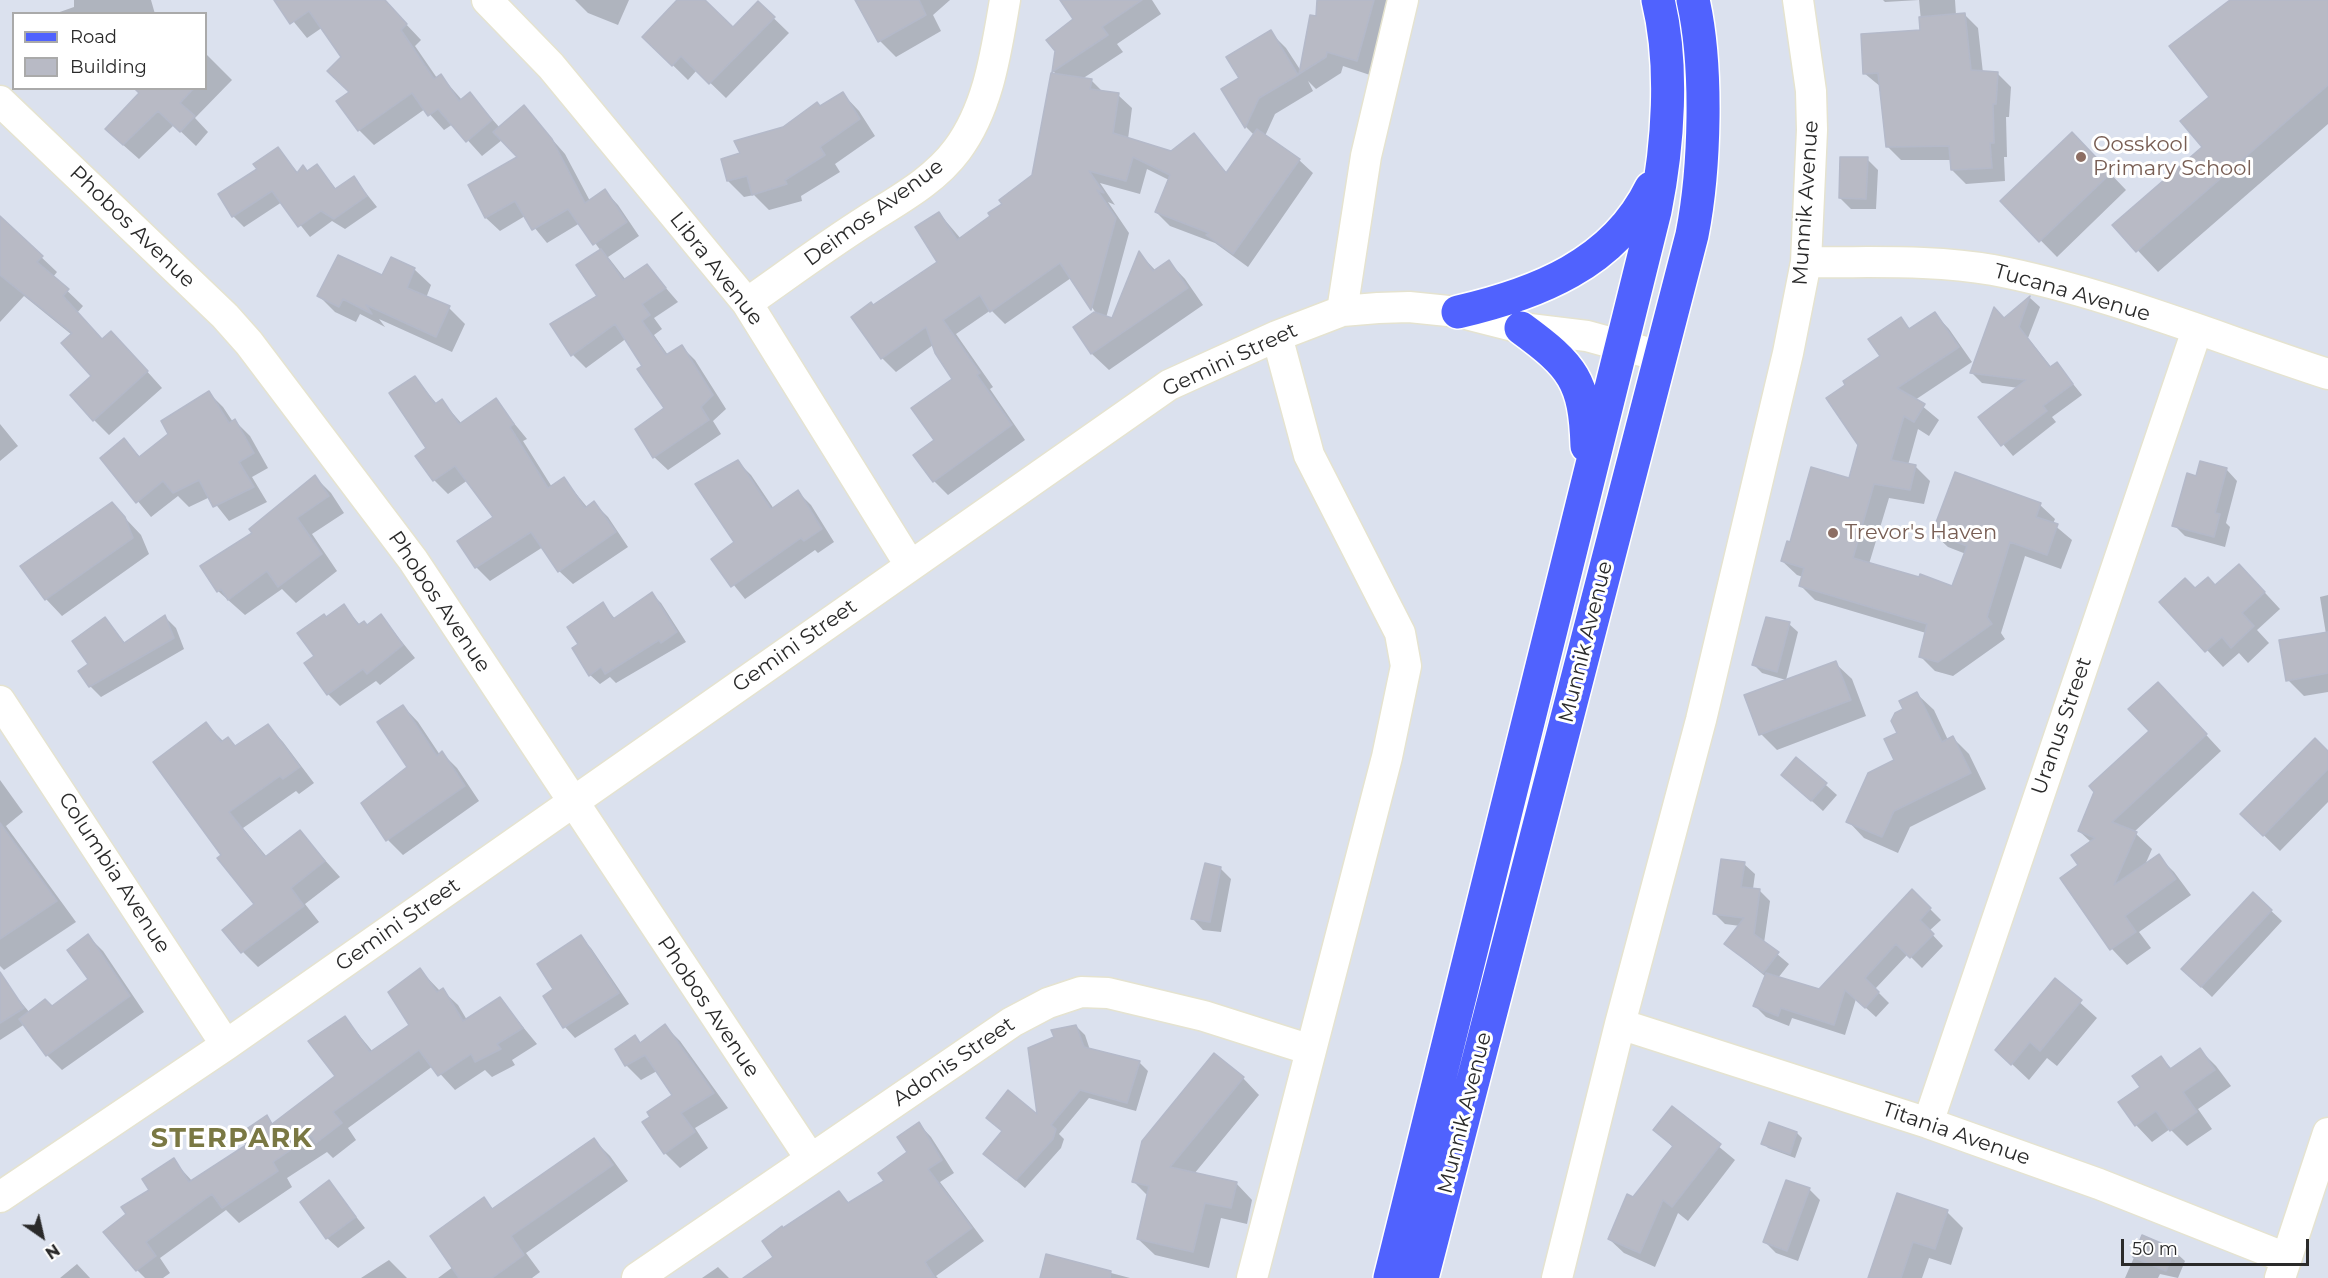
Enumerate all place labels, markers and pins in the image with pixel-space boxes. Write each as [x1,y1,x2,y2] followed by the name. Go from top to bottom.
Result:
[2093,132,2252,182] place label: Oosskool Primary School
[2074,150,2088,164] marker: Oosskool Primary School
[1845,520,1997,546] place label: Trevor's Haven
[1826,526,1840,540] marker: Trevor's Haven

